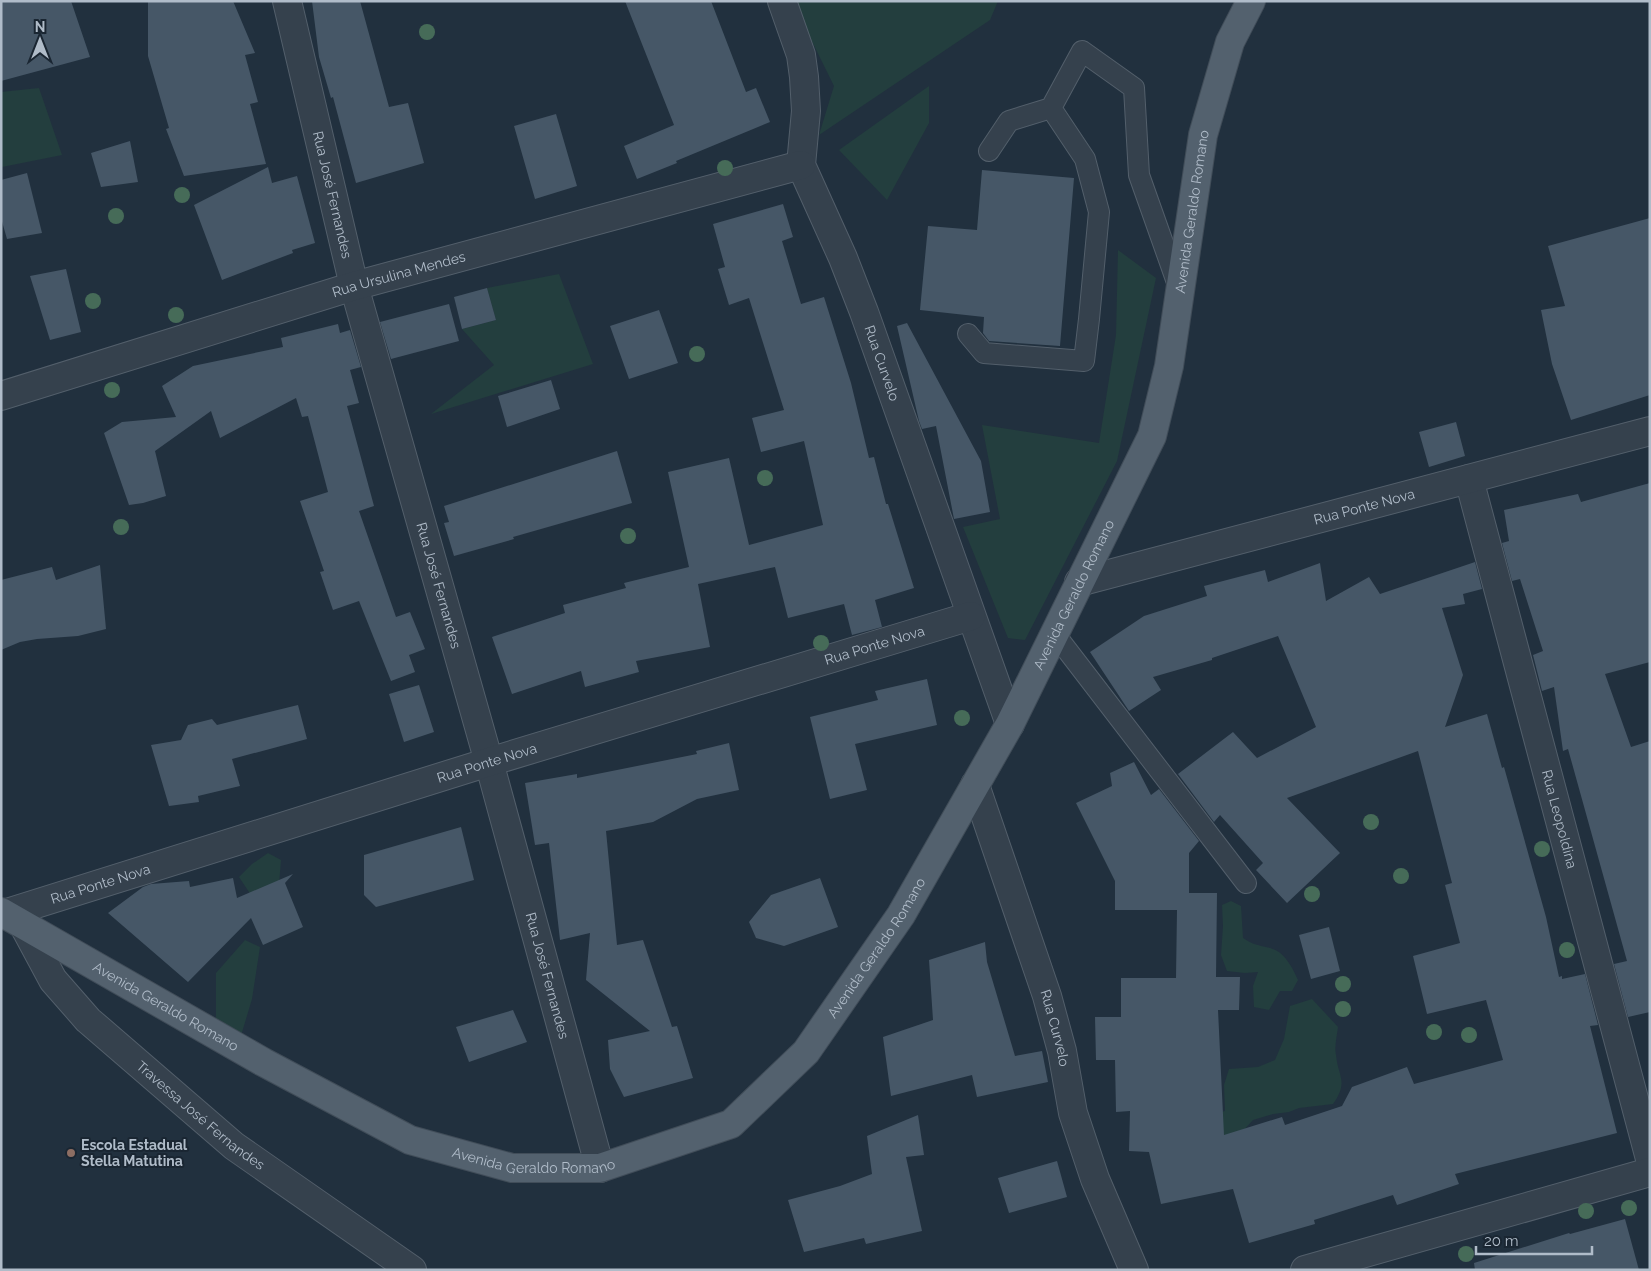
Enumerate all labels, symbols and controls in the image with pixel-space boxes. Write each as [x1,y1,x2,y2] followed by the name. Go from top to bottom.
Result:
[15,15,65,65] north arrow
[35,19,45,35] text: N
[1172,128,1212,295] street label: Avenida Geraldo Romano
[310,129,355,260] street label: Rua José Fernandes
[330,248,467,300] street label: Rua Ursulina Mendes
[861,323,903,403] street label: Rua Curvelo
[1312,486,1416,528] street label: Rua Ponte Nova
[1030,517,1117,672] street label: Avenida Geraldo Romano
[413,521,464,651] street label: Rua José Fernandes
[823,623,926,668] street label: Rua Ponte Nova
[435,740,539,786] street label: Rua Ponte Nova
[1539,768,1580,870] street label: Rua Leopoldina
[49,861,152,907] street label: Rua Ponte Nova
[824,875,929,1021] street label: Avenida Geraldo Romano
[522,911,572,1041] street label: Rua José Fernandes
[90,958,242,1054] street label: Avenida Geraldo Romano
[1037,987,1073,1068] street label: Rua Curvelo
[133,1058,268,1173] street label: Travessa José Fernandes
[81,1137,188,1169] place label: Escola Estadual Stella Matutina
[450,1144,617,1177] street label: Avenida Geraldo Romano
[65,1147,77,1159] marker: Escola Estadual Stella Matutina
[1476,1224,1592,1256] scale bar
[1484,1232,1519,1250] text: 20 m

